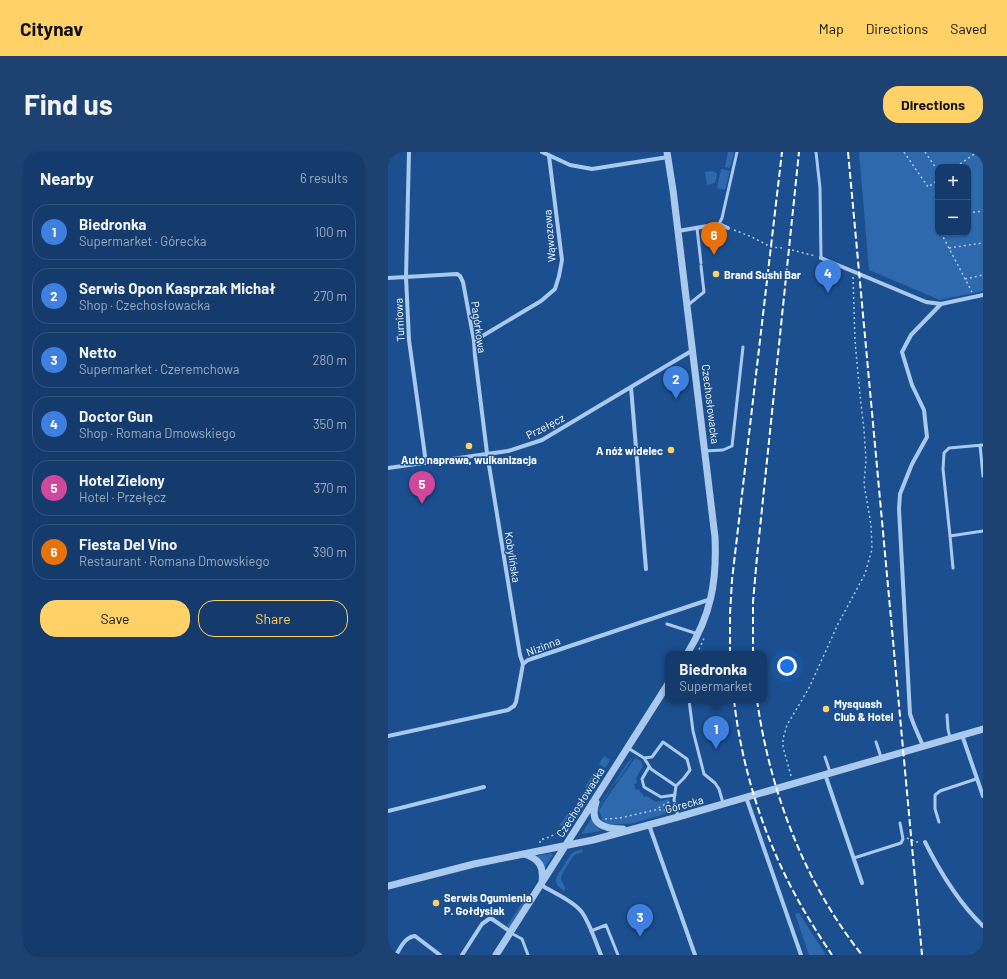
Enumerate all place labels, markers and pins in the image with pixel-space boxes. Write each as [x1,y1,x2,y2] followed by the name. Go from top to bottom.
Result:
[701,222,727,255] pin: 6
[815,260,841,293] pin: 4
[724,268,802,281] place label: Brand Sushi Bar
[711,269,721,279] marker: Brand Sushi Bar
[663,366,689,399] pin: 2
[464,441,474,451] marker: Auto naprawa, wulkanizacja
[596,444,663,457] place label: A nóż widelec
[666,445,676,455] marker: A nóż widelec
[401,453,537,466] place label: Auto naprawa, wulkanizacja
[409,471,435,504] pin: 5
[834,697,894,723] place label: Mysquash Club & Hotel
[821,704,831,714] marker: Mysquash Club & Hotel
[703,716,729,749] pin: 1
[444,891,532,917] place label: Serwis Ogumienia P. Gołdysiak
[431,898,441,908] marker: Serwis Ogumienia P. Gołdysiak
[627,904,653,937] pin: 3

